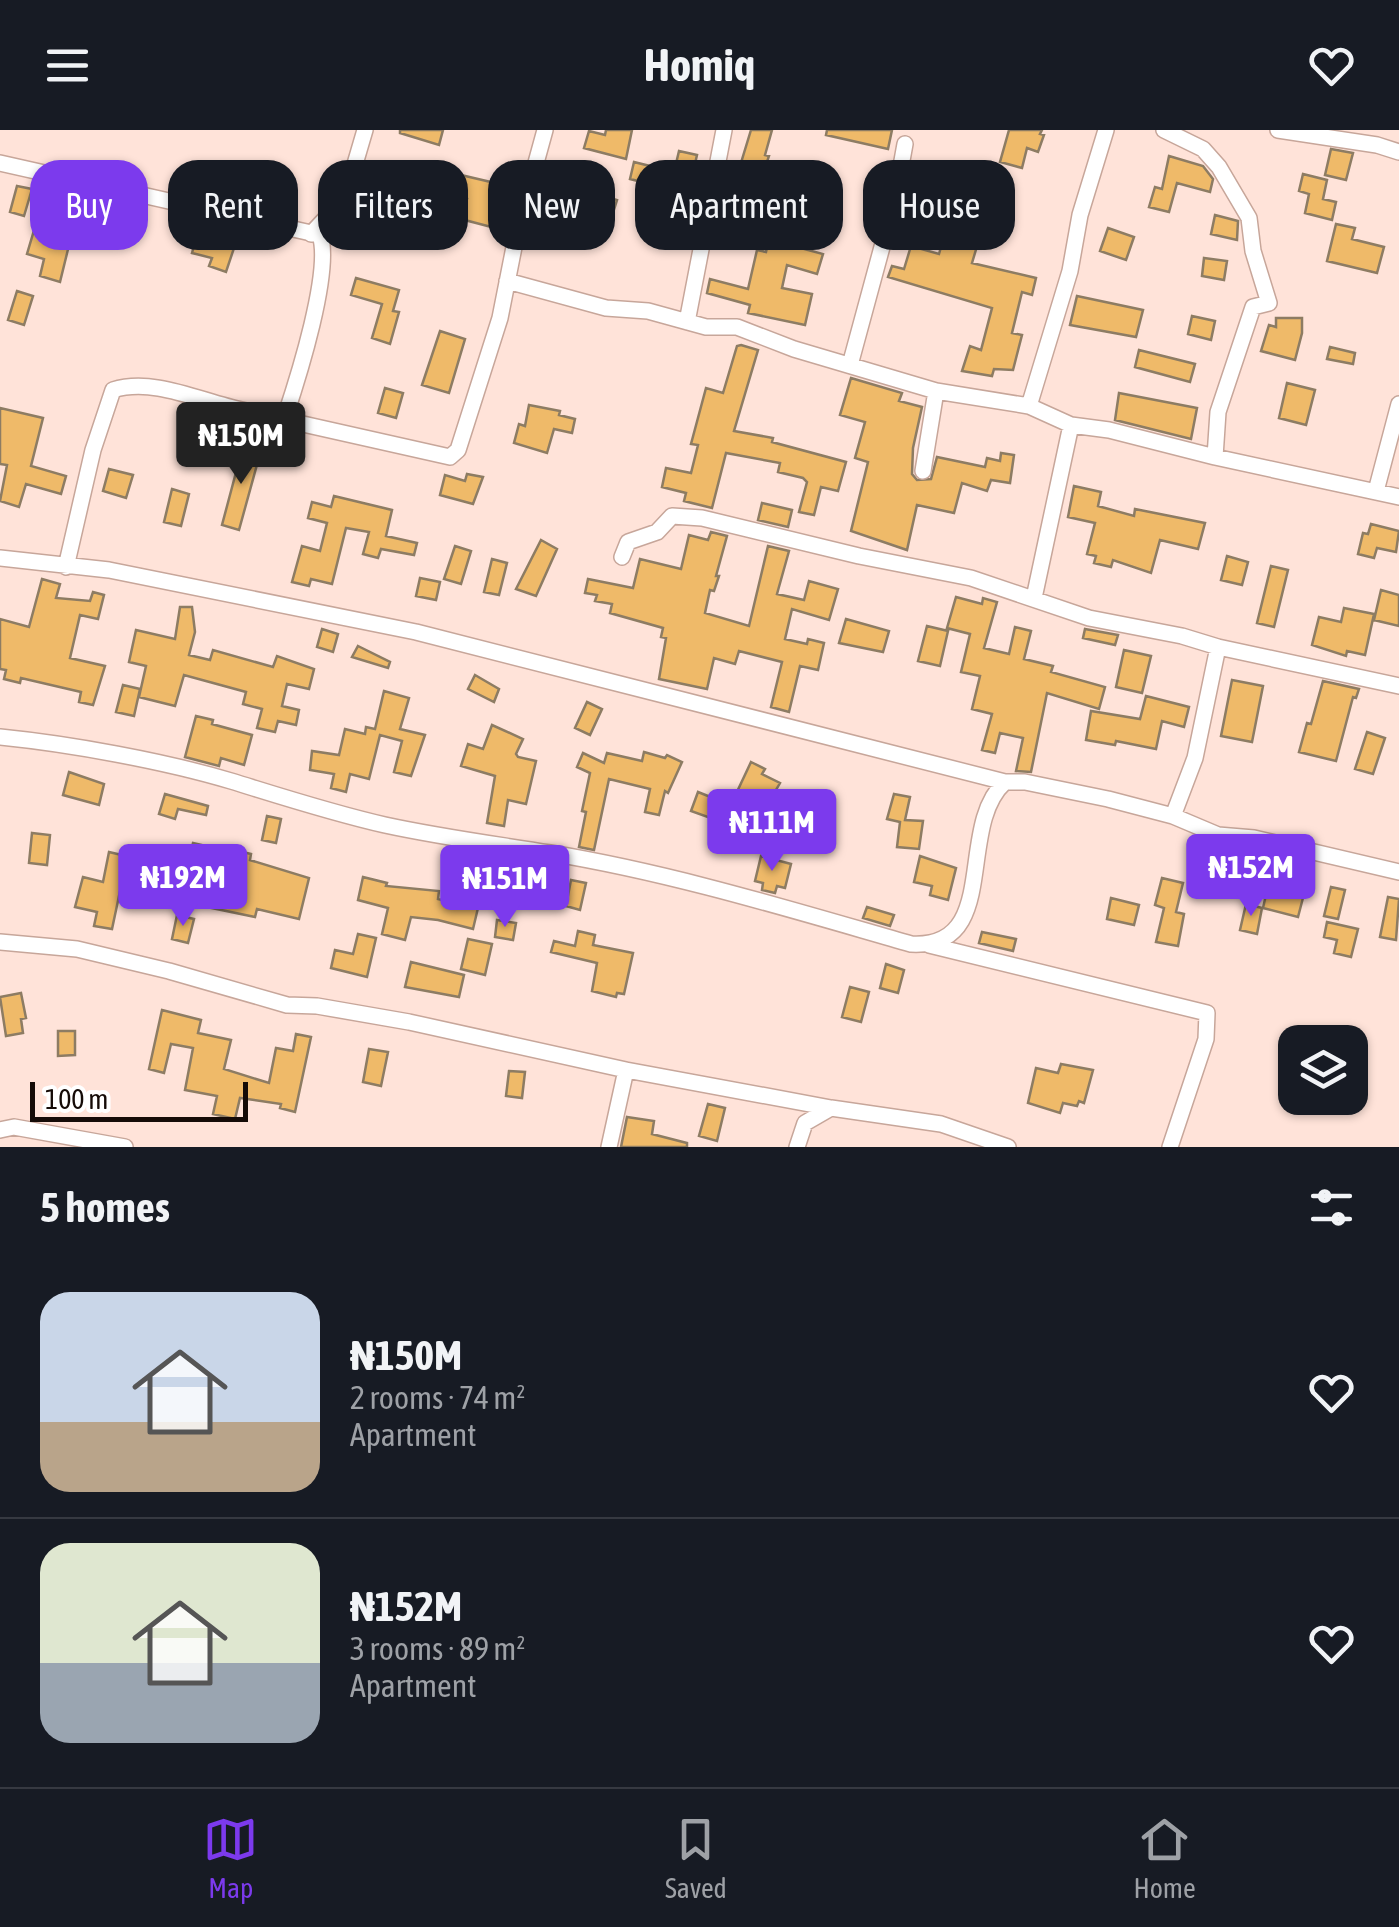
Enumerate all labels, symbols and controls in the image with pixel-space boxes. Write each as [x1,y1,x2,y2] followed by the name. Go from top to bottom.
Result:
[40,38,95,93] icon: menu
[1304,38,1359,93] icon: heart
[644,39,755,91] text: Homiq
[30,160,148,250] chip: Buy
[168,160,298,250] chip: Rent
[318,160,468,250] chip: Filters
[488,160,615,250] chip: New
[635,160,843,250] chip: Apartment
[863,160,1015,250] chip: House
[171,402,311,487] pin: ₦150M
[198,416,284,453] text: ₦150M
[702,789,842,874] pin: ₦111M
[729,803,815,840] text: ₦111M
[1181,834,1321,919] pin: ₦152M
[113,844,253,929] pin: ₦192M
[435,845,575,930] pin: ₦151M
[1208,848,1294,885] text: ₦152M
[140,858,226,895] text: ₦192M
[462,859,548,896] text: ₦151M
[1278,1025,1368,1115] map controls
[1278,1025,1368,1115] button: layers
[30,1077,248,1121] scale bar
[45,1083,108,1115] text: 100 m
[1304,1180,1359,1235] icon: filters
[40,1183,170,1231] text: 5 homes
[350,1331,462,1379] text: ₦150M
[120,1332,240,1452] icon: home
[1304,1365,1359,1420] icon: heart
[350,1379,525,1416] text: 2 rooms · 74 m²
[350,1416,476,1453] text: Apartment
[350,1582,462,1630] text: ₦152M
[120,1583,240,1703] icon: home
[1304,1616,1359,1671] icon: heart
[350,1630,525,1667] text: 3 rooms · 89 m²
[350,1667,476,1704] text: Apartment
[203,1812,258,1904] tab: Map
[665,1812,727,1904] tab: Saved
[1133,1812,1196,1904] tab: Home

